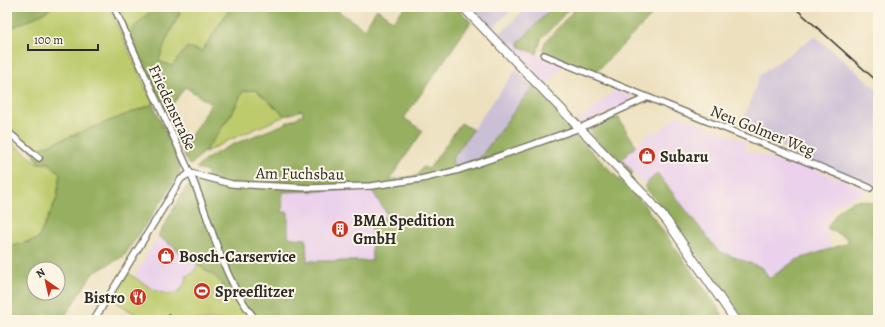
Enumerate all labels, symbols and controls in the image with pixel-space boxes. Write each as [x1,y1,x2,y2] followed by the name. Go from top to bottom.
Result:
[28,26,98,52] scale bar
[34,32,63,48] text: 100 m
[143,61,201,154] street label: Friedenstraße
[707,100,818,162] street label: Neu Golmer Weg
[637,146,657,166] shop icon: Subaru
[660,146,709,168] place label: Subaru
[255,162,345,186] street label: Am Fuchsbau
[353,210,454,250] place label: BMA Spedition GmbH
[330,219,350,239] building icon: BMA Spedition GmbH
[156,246,176,266] shop icon: Bosch-Carservice
[179,246,296,268] place label: Bosch-Carservice
[26,261,66,301] north arrow
[33,265,48,282] text: N
[192,281,212,301] sports icon: Spreeflitzer
[215,281,295,303] place label: Spreeflitzer
[84,287,125,309] place label: Bistro
[128,287,148,307] restaurant icon: Bistro

